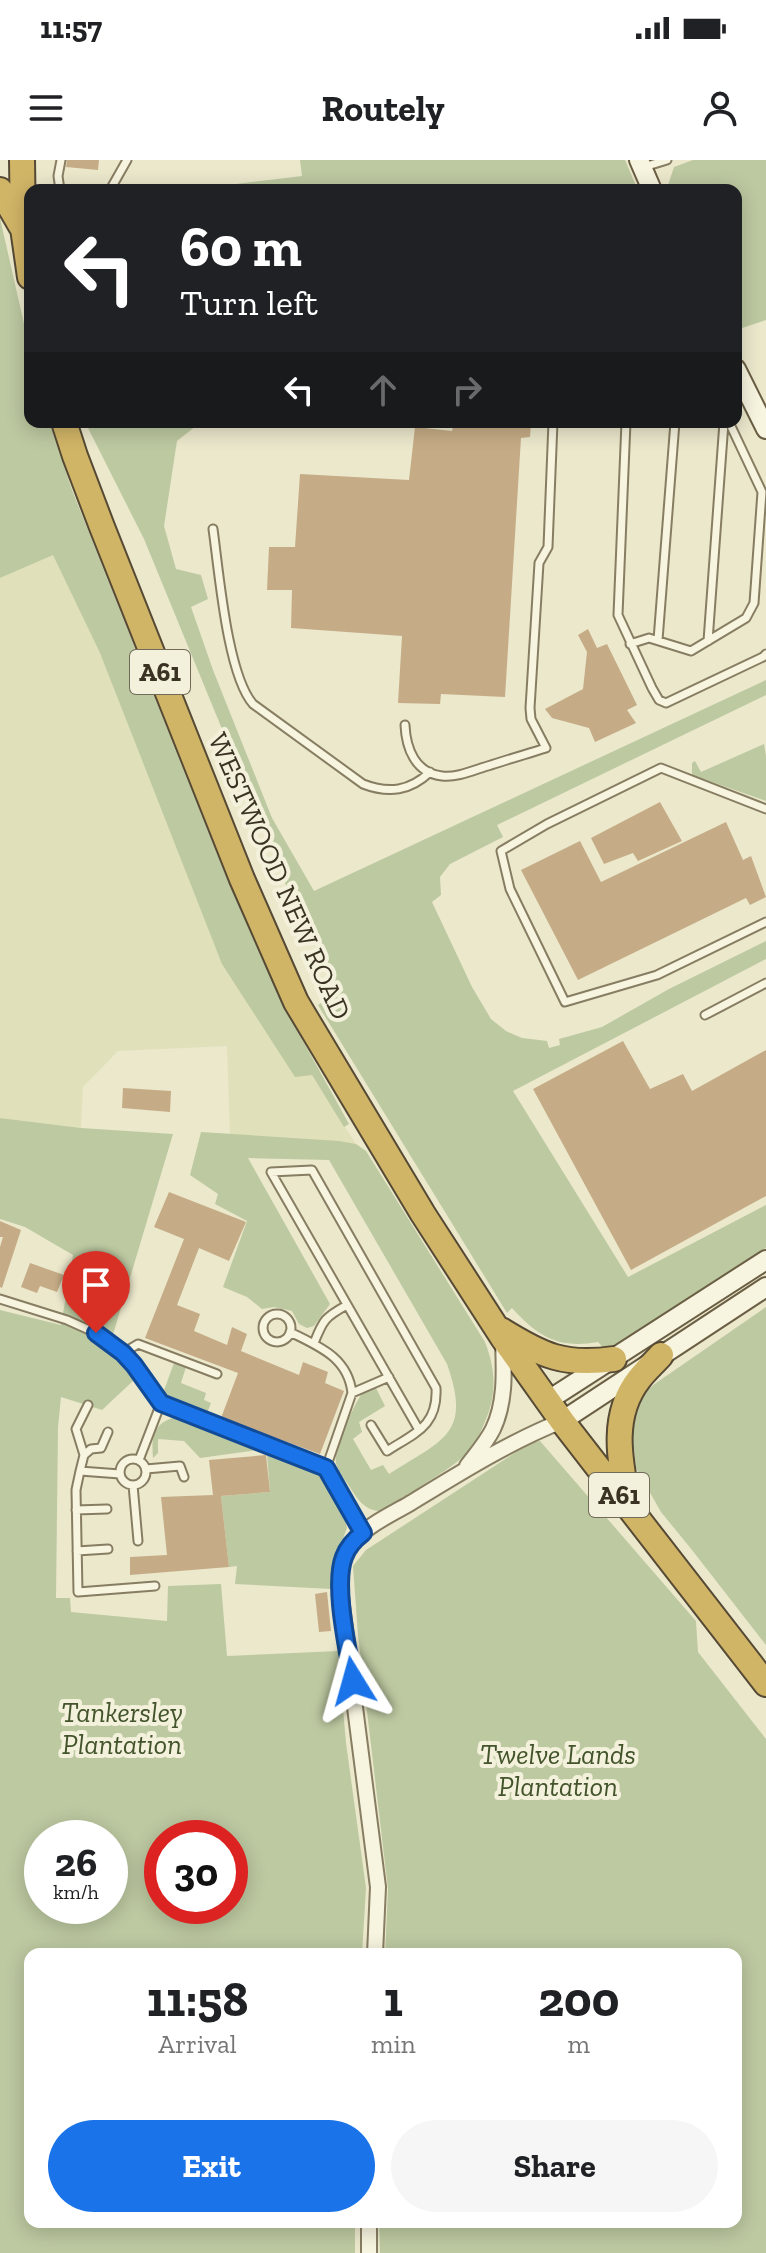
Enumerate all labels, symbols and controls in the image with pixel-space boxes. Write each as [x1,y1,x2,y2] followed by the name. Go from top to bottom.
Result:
[40,10,102,46] text: 11:57
[24,86,68,130] icon: menu
[698,86,742,130] icon: person
[321,87,445,130] text: Routely
[180,213,302,280] text: 60 m
[48,216,152,320] icon: left
[180,281,318,324] text: Turn left
[277,368,321,412] icon: left
[361,368,405,412] icon: ahead
[445,368,489,412] icon: right
[130,650,190,694] road number: A61
[201,728,358,1025] street label: WESTWOOD NEW ROAD
[62,1251,130,1333] pin
[74,1263,118,1307] icon: arrive
[589,1473,649,1517] road number: A61
[311,1639,395,1723] position arrow
[61,1696,183,1761] park label: Tankersley Plantation
[480,1738,636,1803] park label: Twelve Lands Plantation
[144,1820,248,1924] speed limit sign: 30
[55,1838,97,1886] text: 26
[53,1880,99,1904] text: km/h
[147,1971,248,2028] text: 11:58
[384,1971,403,2028] text: 1
[538,1971,619,2028] text: 200
[158,2028,237,2060] text: Arrival
[371,2028,416,2060] text: min
[568,2028,590,2060] text: m
[48,2120,375,2212] button: Exit
[391,2120,718,2212] button: Share

